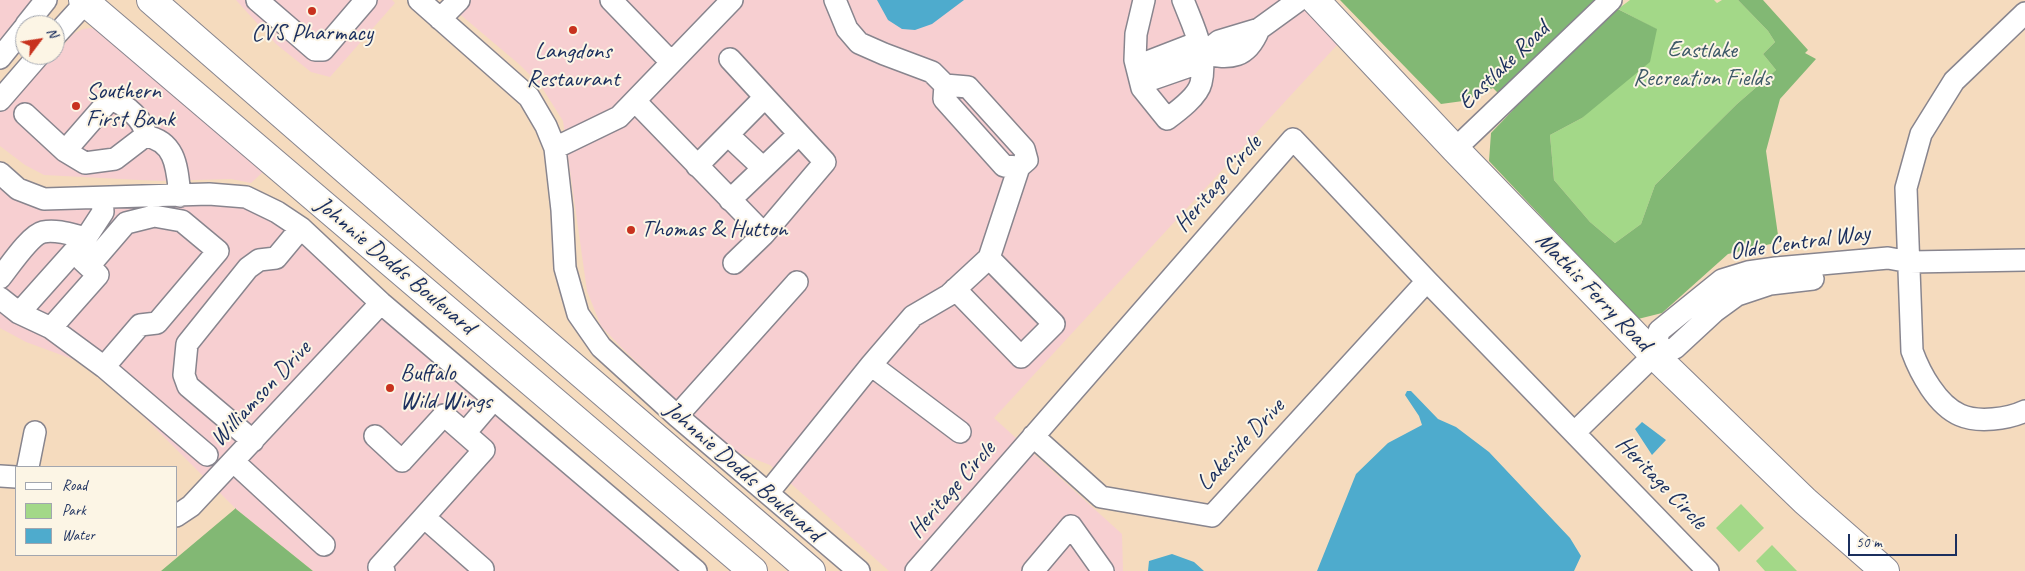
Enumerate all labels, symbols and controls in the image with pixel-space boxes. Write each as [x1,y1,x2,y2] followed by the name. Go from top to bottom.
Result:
[306,5,318,17] marker: CVS Pharmacy
[15,15,65,65] north arrow
[1452,16,1556,116] street label: Eastlake Road
[251,20,373,48] place label: CVS Pharmacy
[43,24,62,41] text: N
[567,24,579,36] marker: Langdons Restaurant
[1633,37,1771,93] park label: Eastlake Recreation Fields
[527,38,619,94] place label: Langdons Restaurant
[86,78,175,134] place label: Southern First Bank
[70,100,82,112] marker: Southern First Bank
[1168,130,1268,238] street label: Heritage Circle
[309,191,481,341] street label: Johnnie Dodds Boulevard
[641,216,787,244] place label: Thomas & Hutton
[1728,219,1872,267] street label: Olde Central Way
[625,224,637,236] marker: Thomas & Hutton
[1529,226,1657,358] street label: Mathis Ferry Road
[205,335,317,453] street label: Williamson Drive
[400,360,492,416] place label: Buffalo Wild Wings
[384,382,396,394] marker: Buffalo Wild Wings
[1191,393,1291,497] street label: Lakeside Drive
[658,396,828,548] street label: Johnnie Dodds Boulevard
[1609,430,1713,536] street label: Heritage Circle
[902,436,1002,544] street label: Heritage Circle
[15,466,178,556] legend
[62,476,87,495] text: Road
[62,501,86,520] text: Park
[1850,524,1959,556] scale bar
[62,526,95,545] text: Water
[1856,533,1882,552] text: 50 m

